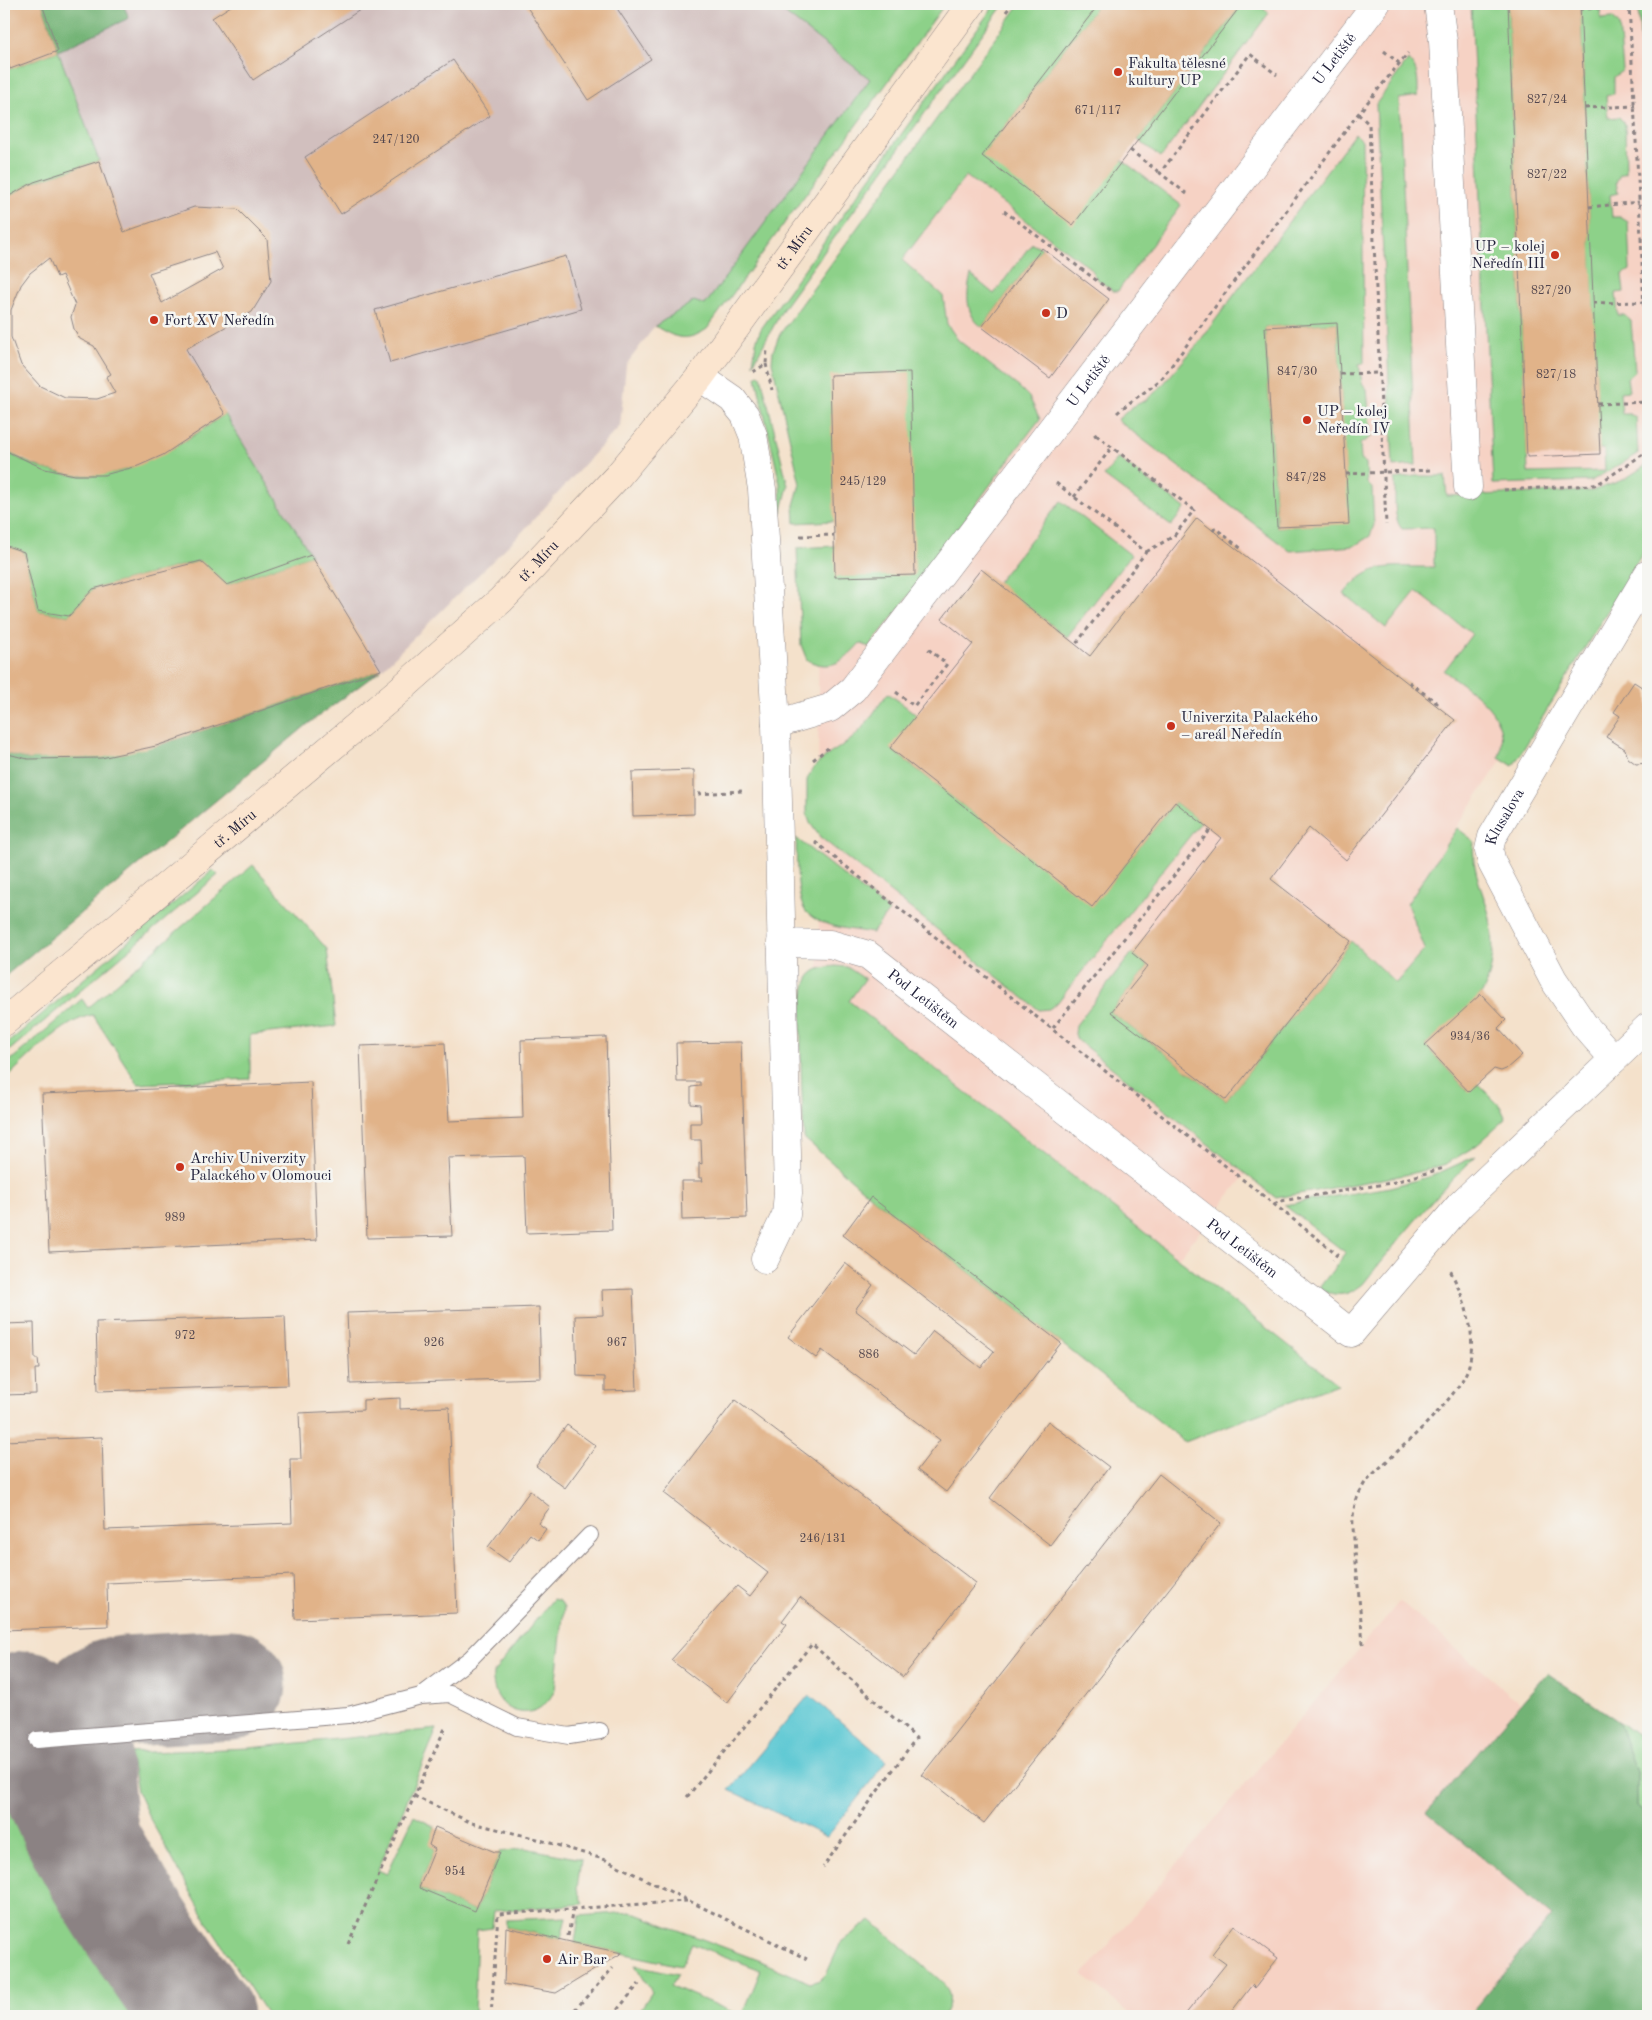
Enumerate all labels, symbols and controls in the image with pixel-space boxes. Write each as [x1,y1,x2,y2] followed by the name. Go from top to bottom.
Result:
[1311,31,1360,88] street label: U Letiště
[1128,57,1226,89] place label: Fakulta tělesné kultury UP
[1112,66,1124,78] marker: Fakulta tělesné kultury UP
[1527,94,1567,106] house number: 827/24
[1074,105,1122,117] house number: 671/117
[372,134,420,146] house number: 247/120
[1527,169,1567,181] house number: 827/22
[774,224,816,273] street label: tř. Míru
[1472,240,1545,272] place label: UP – kolej Neředín III
[1549,249,1561,261] marker: UP – kolej Neředín III
[1531,285,1571,297] house number: 827/20
[1040,307,1052,319] marker: D
[1056,307,1068,322] place label: D
[148,314,160,326] marker: Fort XV Neředín
[164,314,275,329] place label: Fort XV Neředín
[1065,353,1114,410] street label: U Letiště
[1277,366,1317,378] house number: 847/30
[1536,369,1576,381] house number: 827/18
[1317,405,1391,437] place label: UP – kolej Neředín IV
[1301,414,1313,426] marker: UP – kolej Neředín IV
[1286,472,1326,484] house number: 847/28
[839,475,887,488] house number: 245/129
[517,538,562,586] street label: tř. Míru
[1181,711,1318,743] place label: Univerzita Palackého – areál Neředín
[1165,720,1177,732] marker: Univerzita Palackého – areál Neředín
[1484,786,1528,847] street label: Klusalova
[211,808,260,852] street label: tř. Míru
[884,967,961,1032] street label: Pod Letištěm
[1450,1031,1490,1043] house number: 934/36
[190,1152,332,1184] place label: Archiv Univerzity Palackého v Olomouci
[174,1161,186,1173] marker: Archiv Univerzity Palackého v Olomouci
[165,1212,185,1224] house number: 989
[1203,1217,1280,1282] street label: Pod Letištěm
[175,1330,195,1342] house number: 972
[424,1337,444,1349] house number: 926
[607,1337,627,1349] house number: 967
[859,1349,879,1361] house number: 886
[799,1533,847,1545] house number: 246/131
[445,1865,465,1878] house number: 954
[541,1953,553,1965] marker: Air Bar
[557,1953,607,1968] place label: Air Bar

